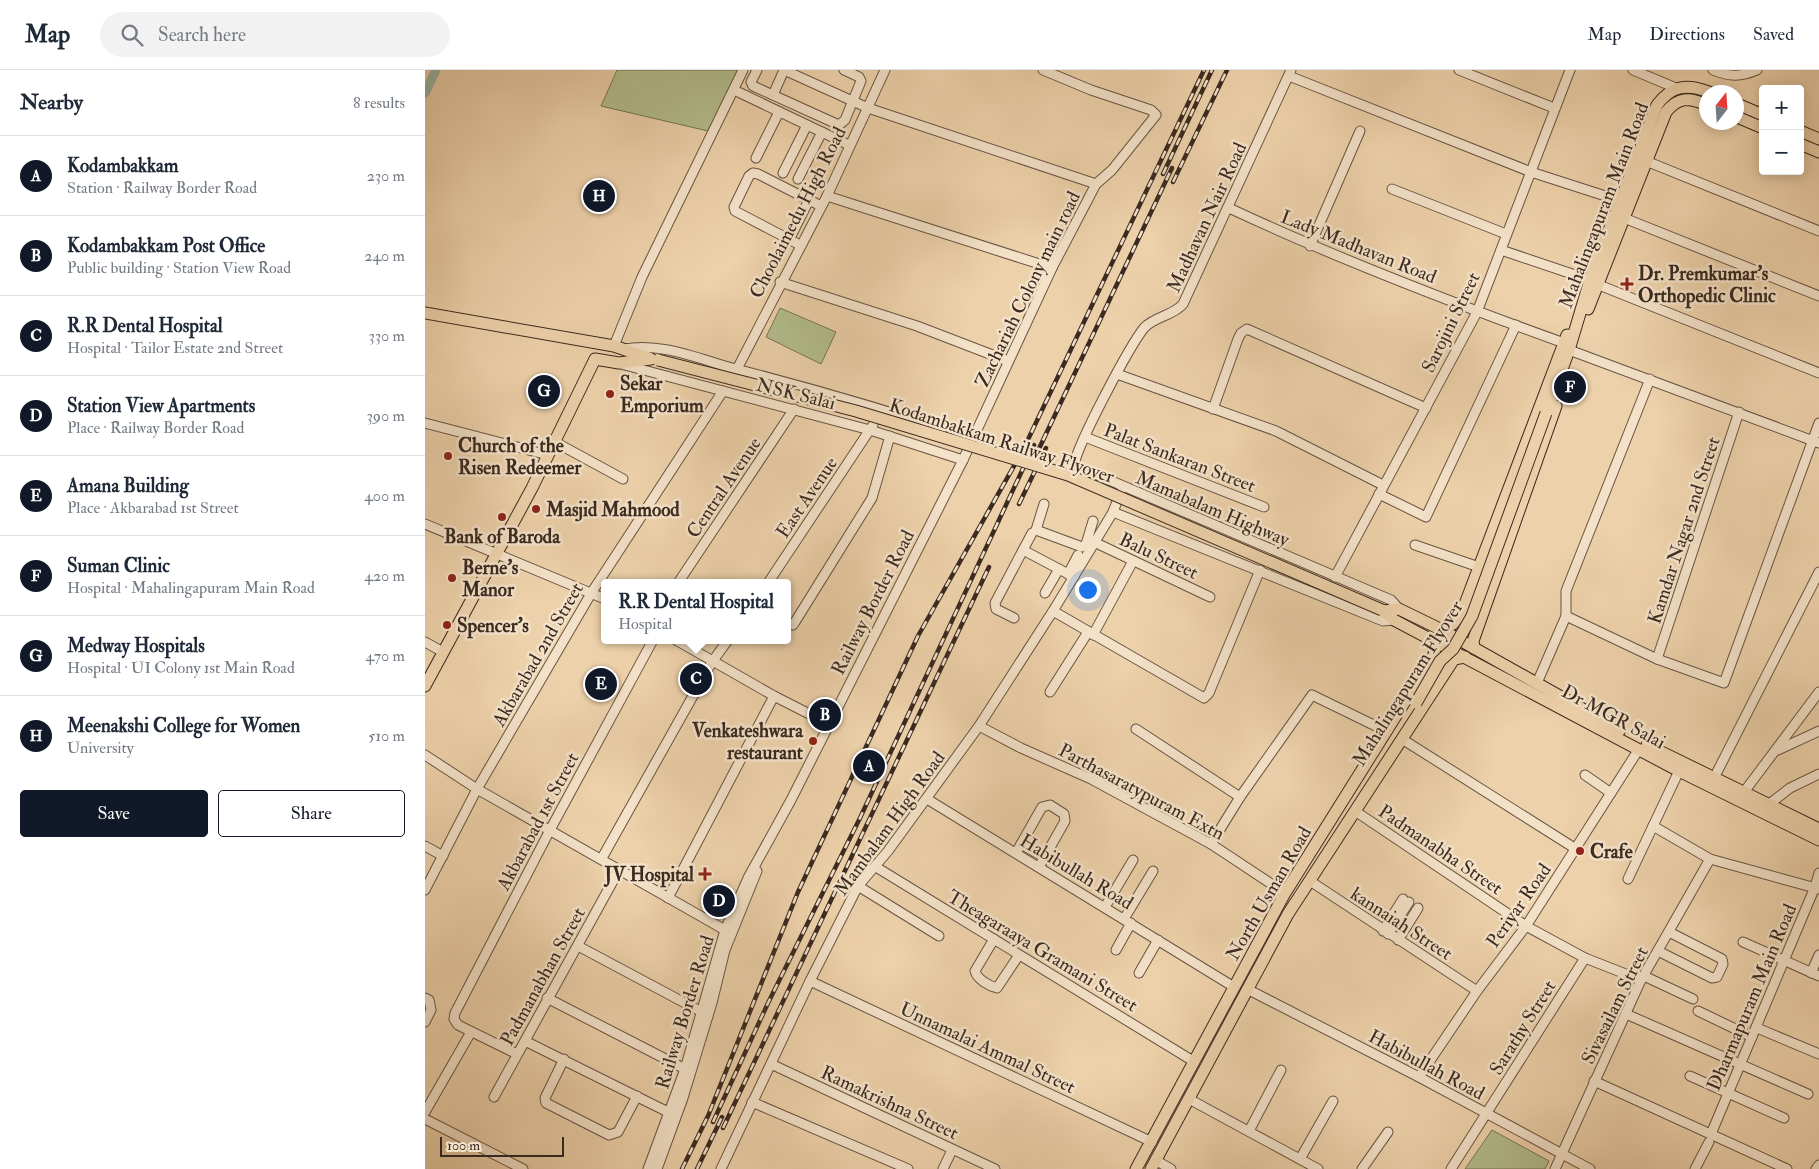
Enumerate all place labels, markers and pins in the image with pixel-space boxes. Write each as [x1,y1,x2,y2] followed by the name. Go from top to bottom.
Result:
[583,177,615,215] pin: H
[1638,262,1776,309] place label: Dr. Premkumar's Orthopedic Clinic
[1620,277,1634,291] marker: Dr. Premkumar's Orthopedic Clinic
[1554,368,1586,406] pin: F
[528,372,560,410] pin: G
[620,372,704,419] place label: Sekar Emporium
[604,388,616,400] marker: Sekar Emporium
[458,434,582,480] place label: Church of the Risen Redeemer
[442,450,454,462] marker: Church of the Risen Redeemer
[545,498,680,522] place label: Masjid Mahmood
[530,503,542,515] marker: Masjid Mahmood
[496,511,508,523] marker: Bank of Baroda
[444,525,561,549] place label: Bank of Baroda
[461,556,519,602] place label: Berne's Manor
[446,572,458,584] marker: Berne's Manor
[457,614,529,639] place label: Spencer’s
[441,619,453,631] marker: Spencer’s
[680,660,712,698] pin: C
[585,665,617,703] pin: E
[809,696,841,734] pin: B
[691,719,804,765] place label: Venkateshwara restaurant
[807,735,819,747] marker: Venkateshwara restaurant
[853,747,885,785] pin: A
[1590,840,1633,864] place label: Crafe
[1574,845,1586,857] marker: Crafe
[604,863,694,888] place label: JV Hospital
[698,867,712,881] marker: JV Hospital
[703,882,735,920] pin: D

